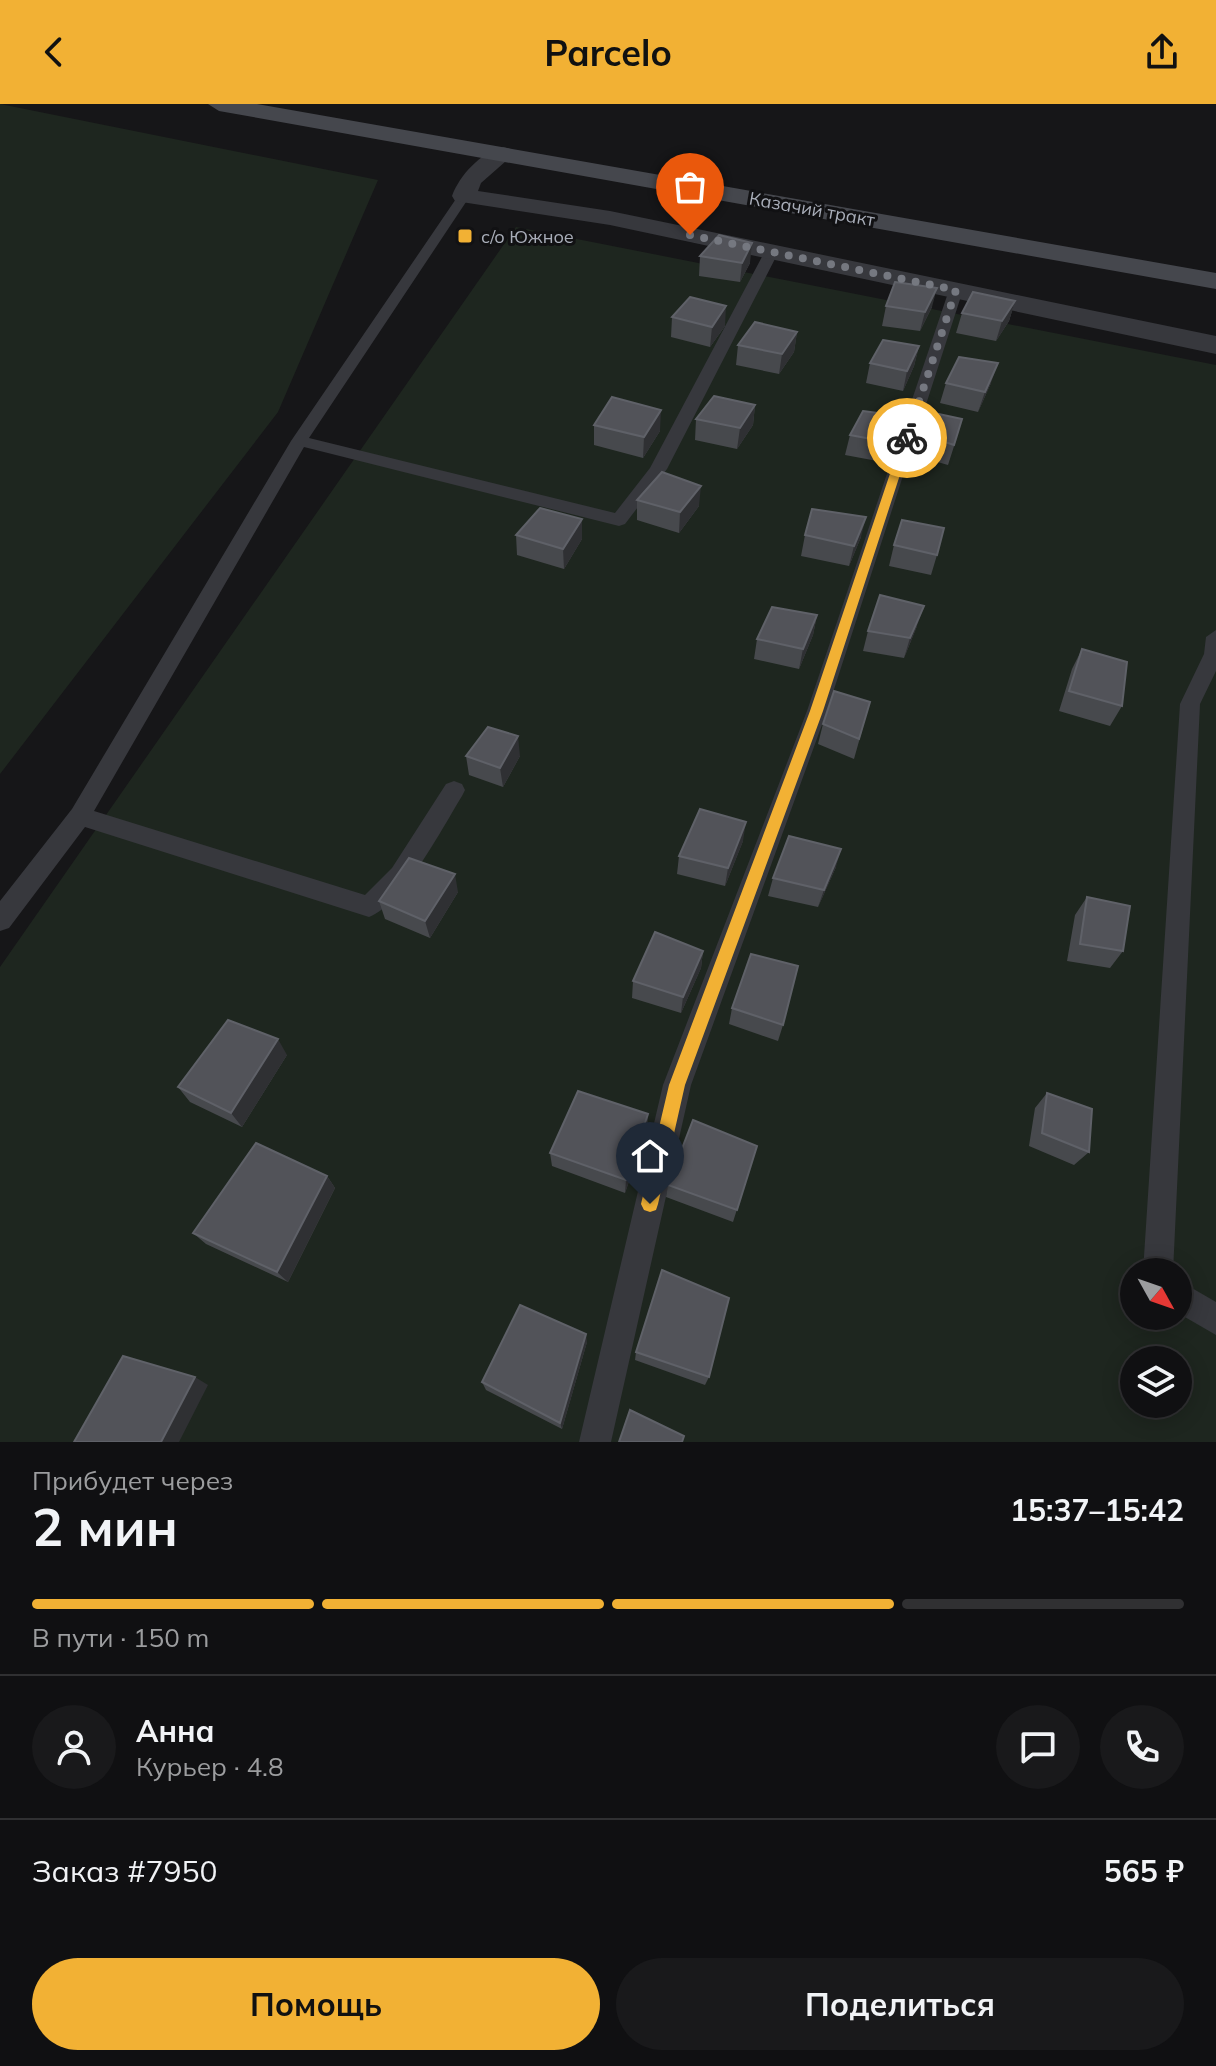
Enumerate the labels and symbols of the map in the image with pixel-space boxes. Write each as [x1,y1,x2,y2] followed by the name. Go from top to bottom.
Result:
[656,153,724,235] pin
[747,187,877,232] street label: Казачий тракт
[481,225,574,248] place label: с/о Южное
[456,227,474,245] marker: с/о Южное
[867,398,947,478] courier
[616,1122,684,1204] pin
[1120,1258,1192,1330] north arrow

